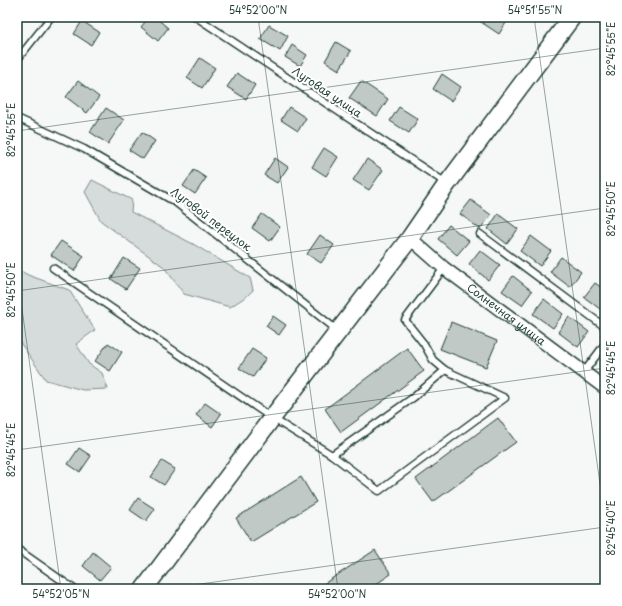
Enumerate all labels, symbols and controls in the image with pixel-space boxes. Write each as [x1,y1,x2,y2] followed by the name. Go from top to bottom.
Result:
[229,2,288,17] text: 54°52'00"N
[508,2,563,17] text: 54°51'55"N
[603,22,618,76] text: 82°45'55"E
[289,62,366,121] street label: Луговая улица
[3,103,18,157] text: 82°45'55"E
[603,181,618,237] text: 82°45'50"E
[167,183,256,255] street label: Луговой переулок
[3,262,18,318] text: 82°45'50"E
[463,279,550,349] street label: Солнечная улица
[603,341,618,395] text: 82°45'45"E
[3,423,18,477] text: 82°45'45"E
[603,500,618,556] text: 82°45'40"E
[32,586,90,601] text: 54°52'05"N
[308,586,367,601] text: 54°52'00"N

